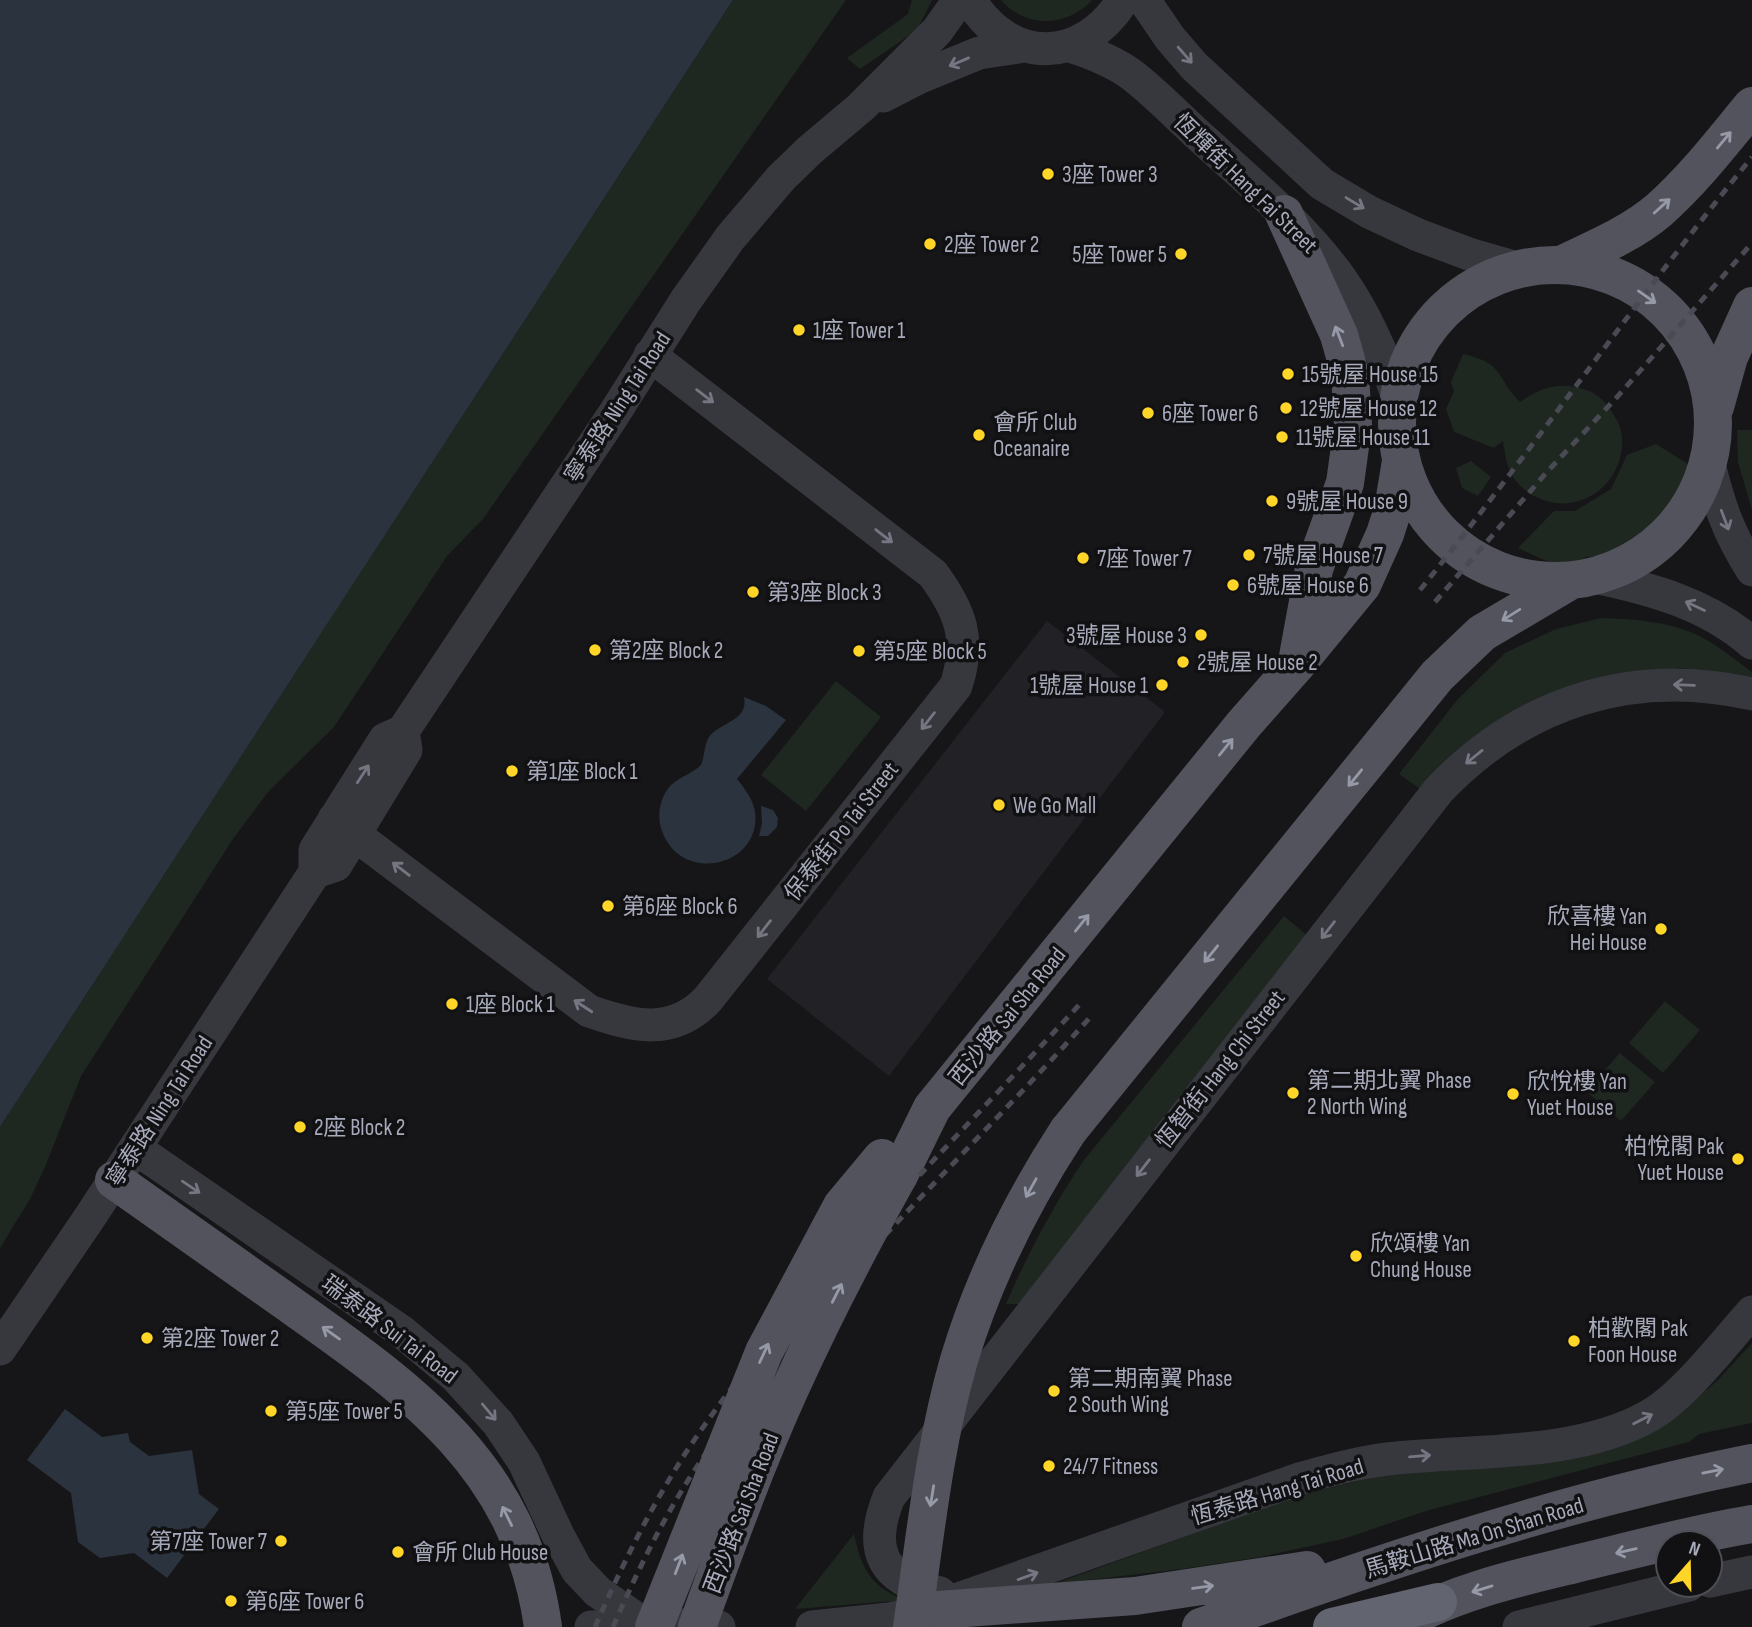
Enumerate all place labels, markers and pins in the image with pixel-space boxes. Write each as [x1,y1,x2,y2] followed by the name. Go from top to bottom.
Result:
[1062,161,1158,189] place label: 3座 Tower 3
[1040,166,1056,182] marker: 3座 Tower 3
[944,231,1039,259] place label: 2座 Tower 2
[922,236,938,252] marker: 2座 Tower 2
[1072,241,1167,269] place label: 5座 Tower 5
[1173,246,1189,262] marker: 5座 Tower 5
[813,317,905,345] place label: 1座 Tower 1
[791,322,807,338] marker: 1座 Tower 1
[1302,361,1438,389] place label: 15號屋 House 15
[1280,366,1296,382] marker: 15號屋 House 15
[1300,395,1437,423] place label: 12號屋 House 12
[1162,400,1258,428] place label: 6座 Tower 6
[1278,400,1294,416] marker: 12號屋 House 12
[1140,405,1156,421] marker: 6座 Tower 6
[993,409,1077,463] place label: 會所 Club Oceanaire
[1296,424,1430,452] place label: 11號屋 House 11
[971,427,987,443] marker: 會所 Club Oceanaire
[1274,429,1290,445] marker: 11號屋 House 11
[1286,488,1408,516] place label: 9號屋 House 9
[1264,493,1280,509] marker: 9號屋 House 9
[1263,542,1383,570] place label: 7號屋 House 7
[1097,545,1192,573] place label: 7座 Tower 7
[1241,547,1257,563] marker: 7號屋 House 7
[1075,550,1091,566] marker: 7座 Tower 7
[1247,572,1369,600] place label: 6號屋 House 6
[1225,577,1241,593] marker: 6號屋 House 6
[767,579,882,607] place label: 第3座 Block 3
[745,584,761,600] marker: 第3座 Block 3
[1066,622,1187,650] place label: 3號屋 House 3
[1193,627,1209,643] marker: 3號屋 House 3
[609,637,723,665] place label: 第2座 Block 2
[873,638,987,666] place label: 第5座 Block 5
[587,642,603,658] marker: 第2座 Block 2
[851,643,867,659] marker: 第5座 Block 5
[1197,649,1318,677] place label: 2號屋 House 2
[1175,654,1191,670] marker: 2號屋 House 2
[1030,672,1148,700] place label: 1號屋 House 1
[1154,677,1170,693] marker: 1號屋 House 1
[526,758,637,786] place label: 第1座 Block 1
[504,763,520,779] marker: 第1座 Block 1
[1013,792,1096,820] place label: We Go Mall
[991,797,1007,813] marker: We Go Mall
[622,893,738,921] place label: 第6座 Block 6
[600,898,616,914] marker: 第6座 Block 6
[1547,903,1647,957] place label: 欣喜樓 Yan Hei House
[1653,921,1669,937] marker: 欣喜樓 Yan Hei House
[466,991,554,1019] place label: 1座 Block 1
[444,996,460,1012] marker: 1座 Block 1
[1307,1067,1472,1121] place label: 第二期北翼 Phase 2 North Wing
[1527,1068,1627,1122] place label: 欣悅樓 Yan Yuet House
[1285,1085,1301,1101] marker: 第二期北翼 Phase 2 North Wing
[1505,1086,1521,1102] marker: 欣悅樓 Yan Yuet House
[314,1114,405,1142] place label: 2座 Block 2
[292,1119,308,1135] marker: 2座 Block 2
[1624,1133,1724,1187] place label: 柏悅閣 Pak Yuet House
[1730,1151,1746,1167] marker: 柏悅閣 Pak Yuet House
[1370,1230,1472,1284] place label: 欣頌樓 Yan Chung House
[1348,1248,1364,1264] marker: 欣頌樓 Yan Chung House
[1588,1315,1688,1369] place label: 柏歡閣 Pak Foon House
[161,1325,279,1353] place label: 第2座 Tower 2
[139,1330,155,1346] marker: 第2座 Tower 2
[1566,1333,1582,1349] marker: 柏歡閣 Pak Foon House
[1068,1365,1233,1419] place label: 第二期南翼 Phase 2 South Wing
[1046,1383,1062,1399] marker: 第二期南翼 Phase 2 South Wing
[285,1398,403,1426] place label: 第5座 Tower 5
[263,1403,279,1419] marker: 第5座 Tower 5
[1063,1453,1158,1481] place label: 24/7 Fitness
[1041,1458,1057,1474] marker: 24/7 Fitness
[149,1528,267,1556] place label: 第7座 Tower 7
[273,1533,289,1549] marker: 第7座 Tower 7
[412,1539,548,1567] place label: 會所 Club House
[390,1544,406,1560] marker: 會所 Club House
[245,1588,364,1616] place label: 第6座 Tower 6
[223,1593,239,1609] marker: 第6座 Tower 6

